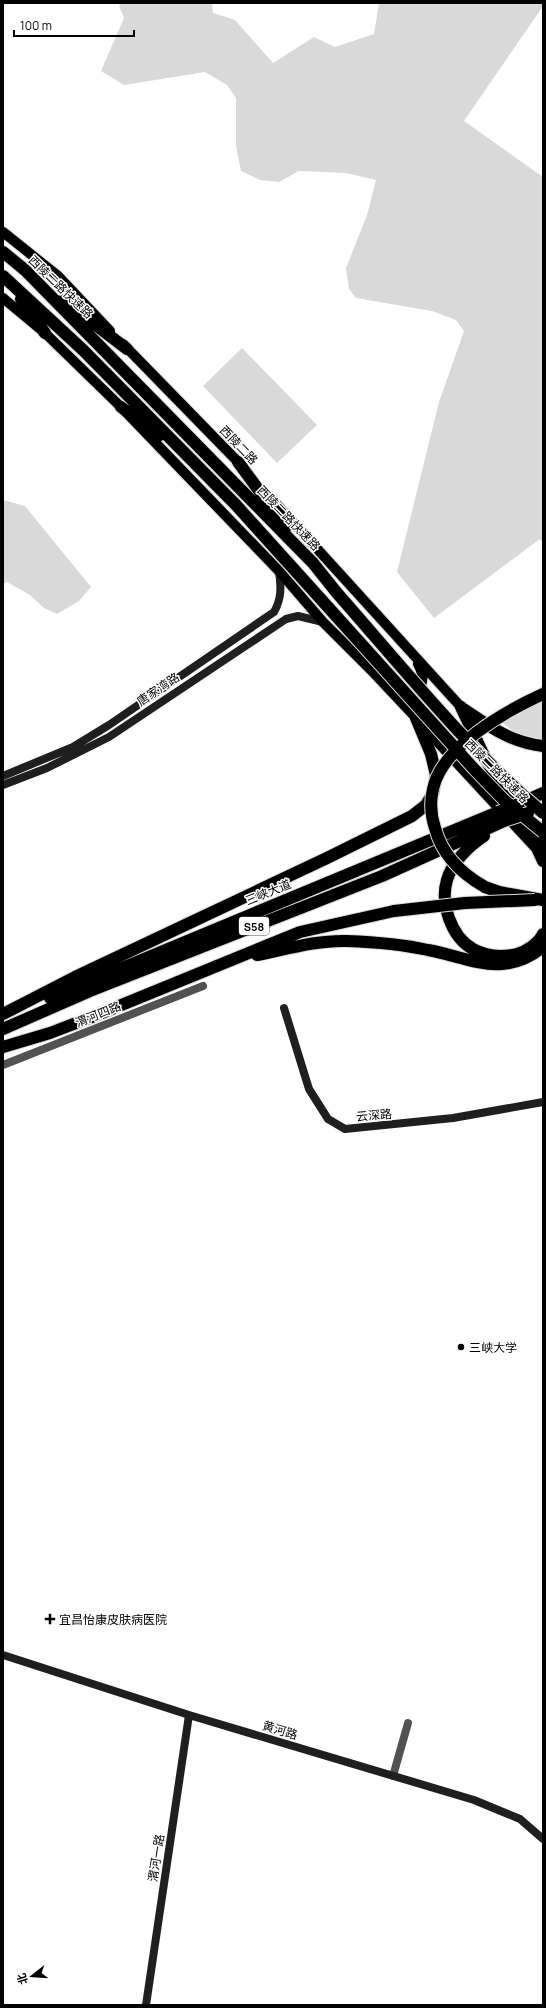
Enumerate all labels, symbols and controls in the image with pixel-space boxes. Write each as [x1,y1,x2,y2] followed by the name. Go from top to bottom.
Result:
[14,12,134,38] scale bar
[20,17,52,34] text: 100 m
[25,252,97,322] street label: 西陵二路快速路
[216,422,262,468] street label: 西陵二路
[254,482,324,554] street label: 西陵二路快速路
[133,669,183,709] street label: 唐家湾路
[461,735,533,807] street label: 西陵二路快速路
[243,875,293,909] street label: 三峡大道
[239,917,269,935] road number: S58
[73,997,123,1031] street label: 渭河四路
[355,1105,393,1125] street label: 云深路
[469,1339,517,1356] place label: 三峡大学
[456,1342,466,1352] marker: 三峡大学
[59,1611,167,1628] place label: 宜昌怡康皮肤病医院
[44,1613,56,1625] marker: 宜昌怡康皮肤病医院
[260,1717,300,1743] street label: 黄河路
[144,1833,168,1883] street label: 渭河一路
[12,1956,52,1996] north arrow
[13,1972,31,1987] text: 北

